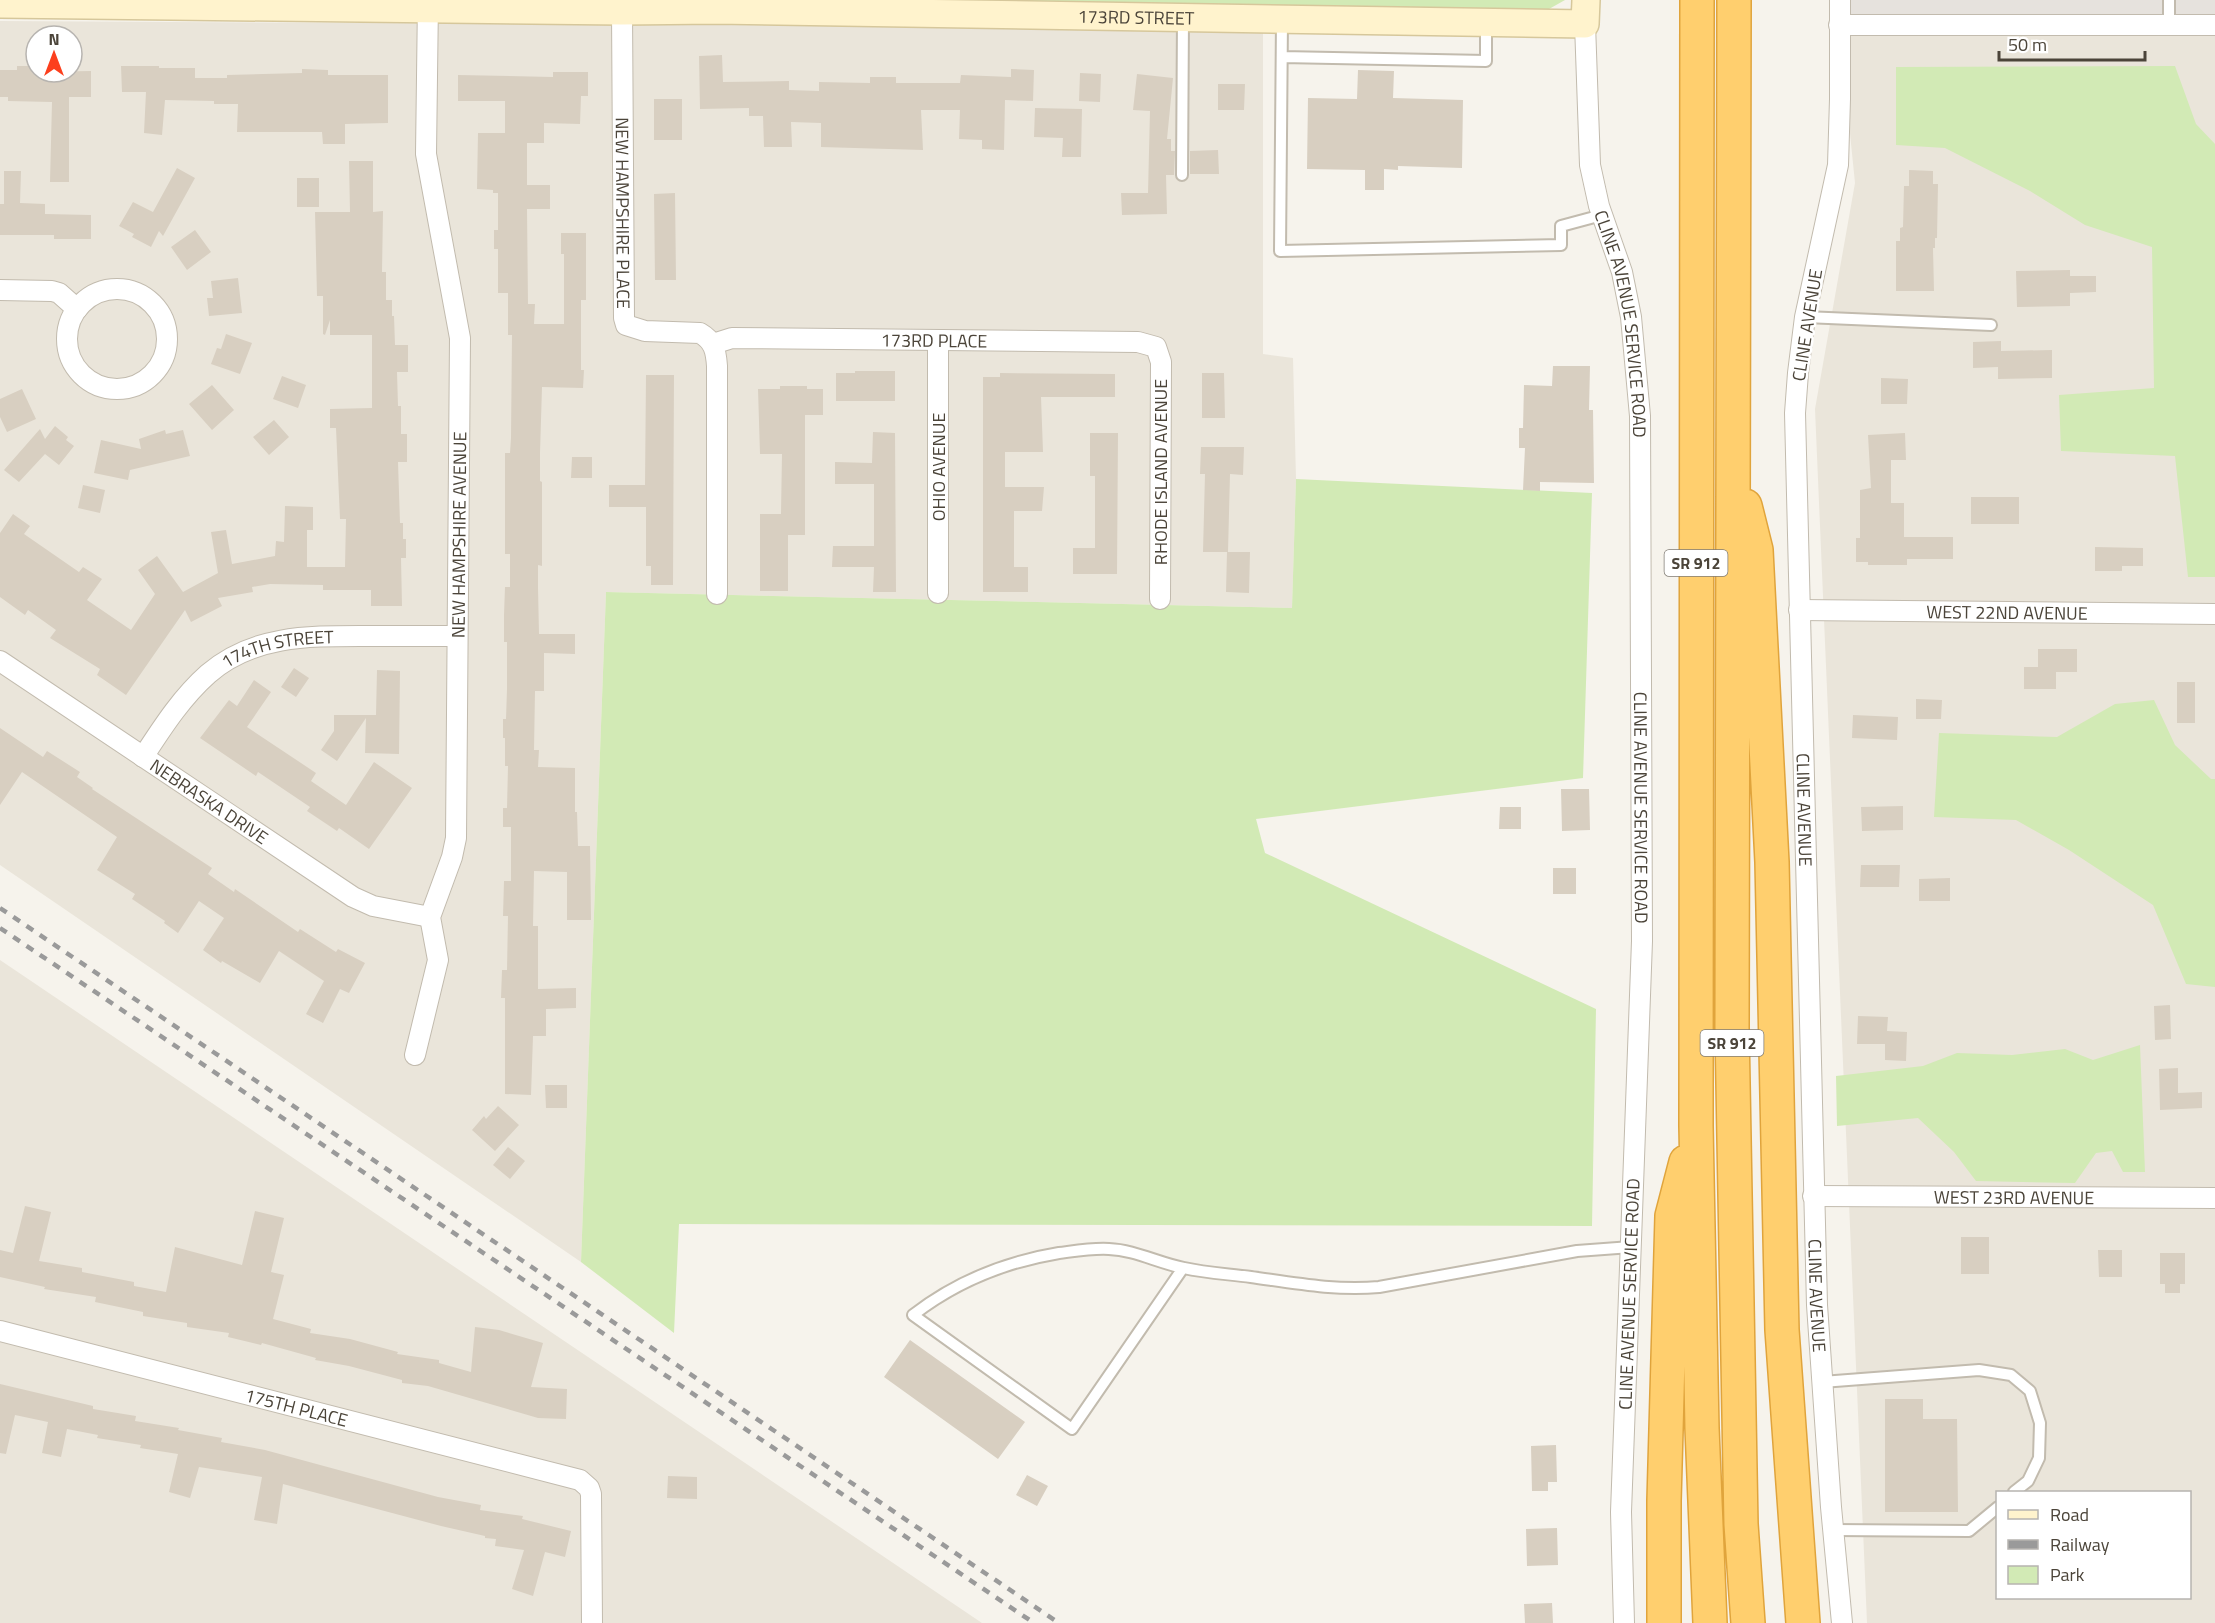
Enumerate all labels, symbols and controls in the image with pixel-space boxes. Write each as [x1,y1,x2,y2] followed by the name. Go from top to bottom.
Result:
[1077,2,1195,31] street label: 173RD STREET
[24,24,84,84] north arrow
[1999,24,2144,62] scale bar
[48,27,60,51] text: N
[2008,31,2047,58] text: 50 m
[609,117,637,309] street label: NEW HAMPSHIRE PLACE
[1588,206,1654,438] street label: CLINE AVENUE SERVICE ROAD
[1785,267,1829,383] street label: CLINE AVENUE
[881,326,988,354] street label: 173RD PLACE
[1147,379,1174,565] street label: RHODE ISLAND AVENUE
[925,413,952,521] street label: OHIO AVENUE
[444,431,473,638] street label: NEW HAMPSHIRE AVENUE
[1664,550,1728,576] road number: SR 912
[1926,598,2088,626] street label: WEST 22ND AVENUE
[216,623,334,674] street label: 174TH STREET
[1628,692,1655,924] street label: CLINE AVENUE SERVICE ROAD
[145,752,274,850] street label: NEBRASKA DRIVE
[1790,753,1820,867] street label: CLINE AVENUE
[1700,1030,1764,1056] road number: SR 912
[1611,1178,1647,1410] street label: CLINE AVENUE SERVICE ROAD
[1934,1183,2094,1211] street label: WEST 23RD AVENUE
[1802,1239,1834,1353] street label: CLINE AVENUE
[242,1381,351,1433] street label: 175TH PLACE
[1996,1491,2191,1599] legend
[2050,1501,2089,1528] text: Road
[2050,1531,2110,1558] text: Railway
[2050,1561,2085,1588] text: Park

